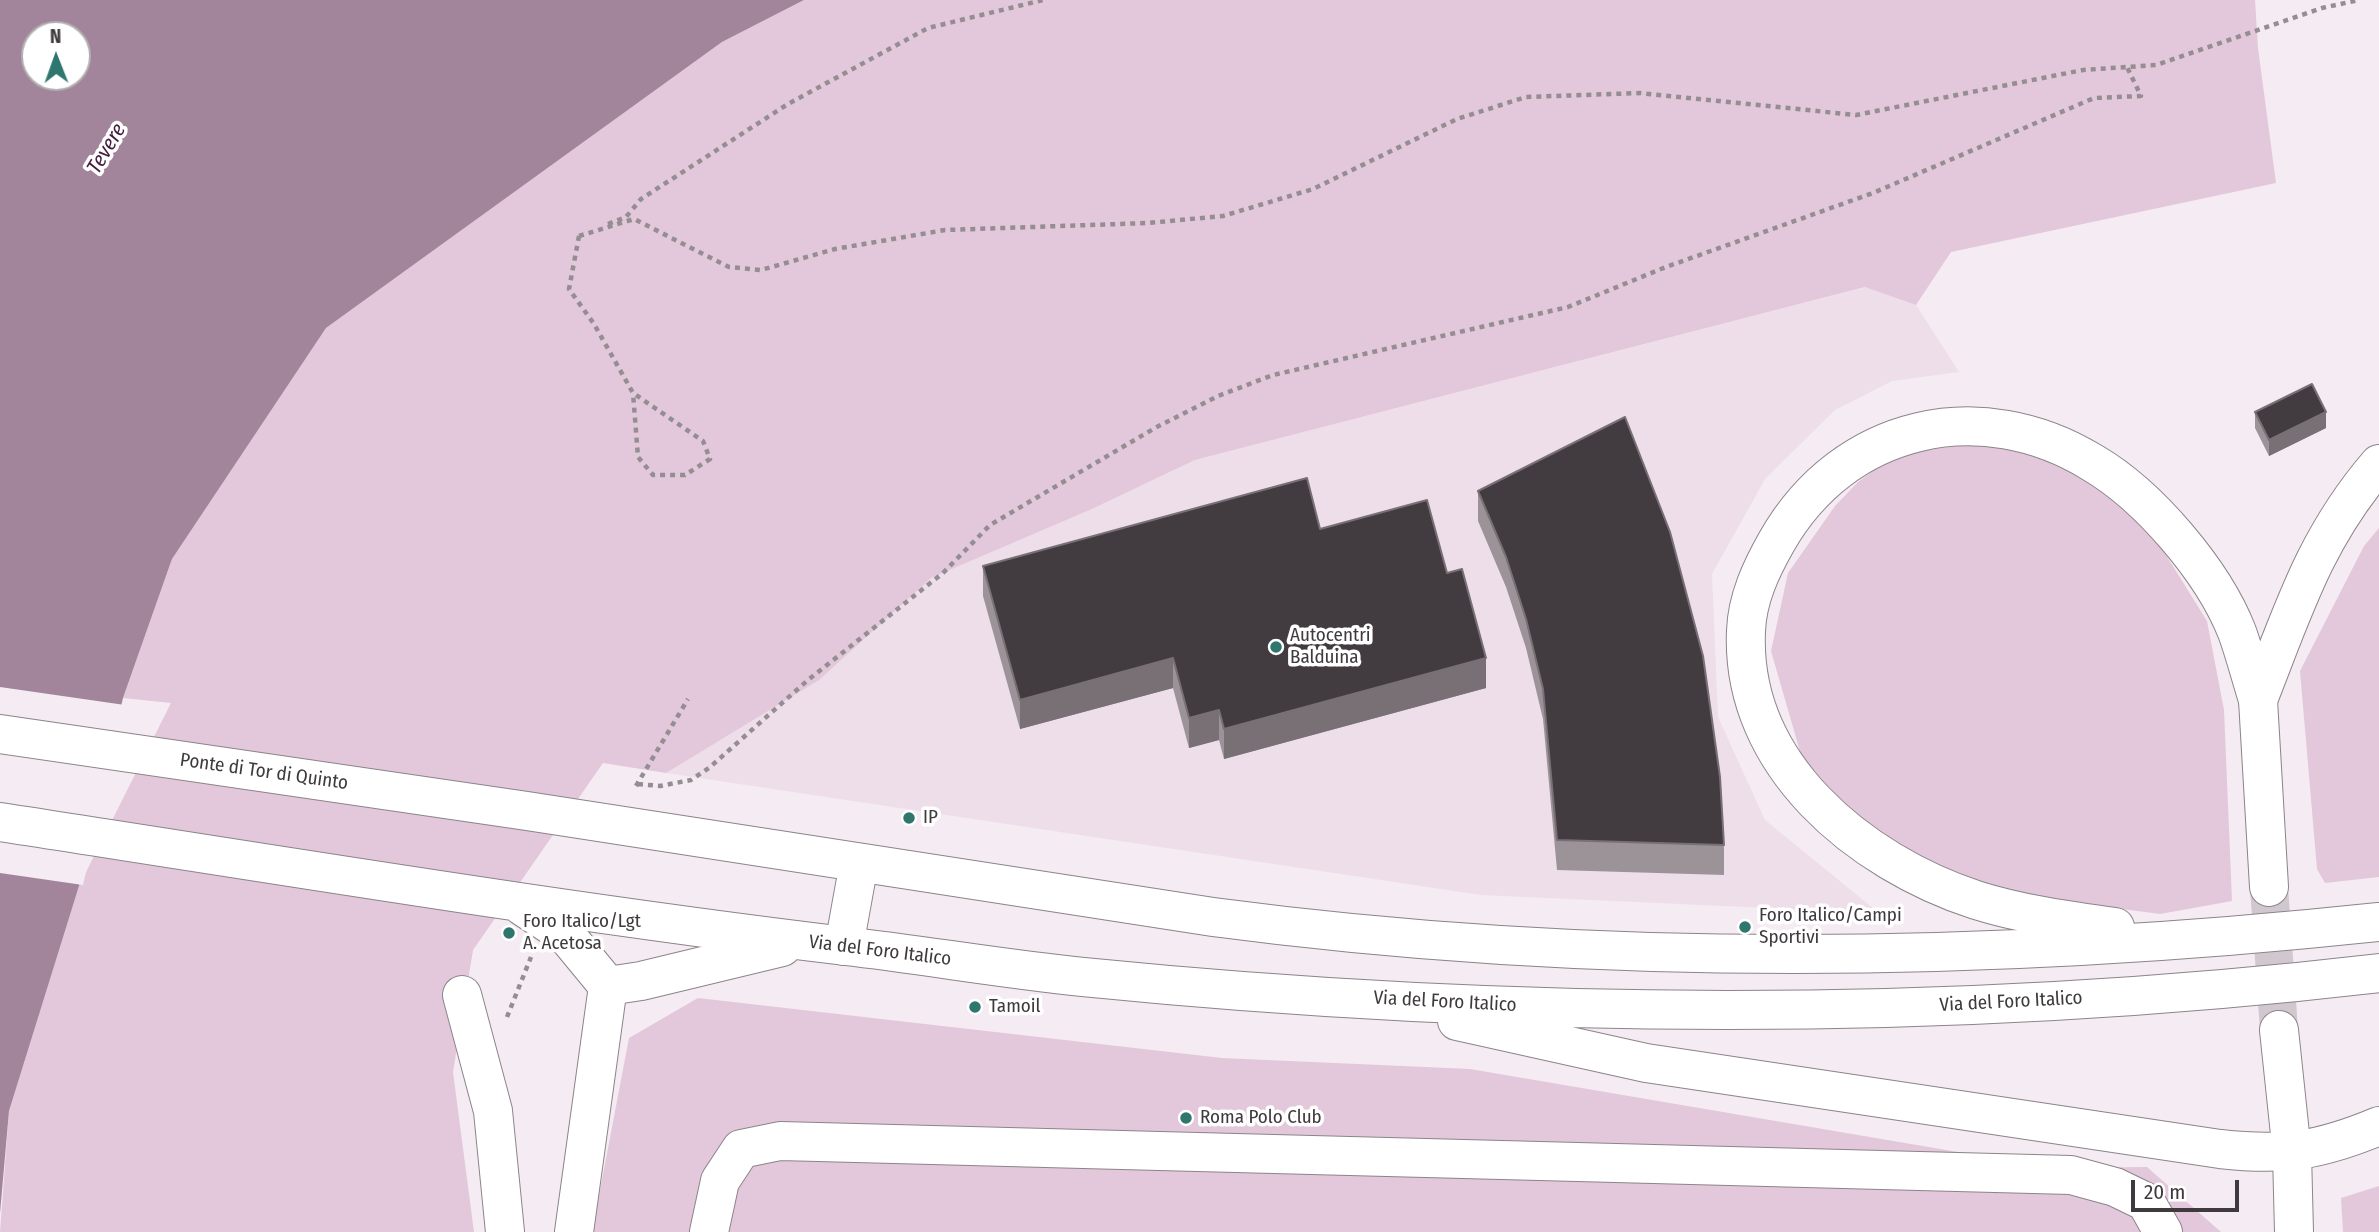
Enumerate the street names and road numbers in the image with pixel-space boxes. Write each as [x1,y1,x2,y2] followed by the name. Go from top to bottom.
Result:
[179,749,349,795] street label: Ponte di Tor di Quinto
[808,931,952,971] street label: Via del Foro Italico
[1373,987,1517,1017] street label: Via del Foro Italico
[1939,987,2083,1017] street label: Via del Foro Italico

